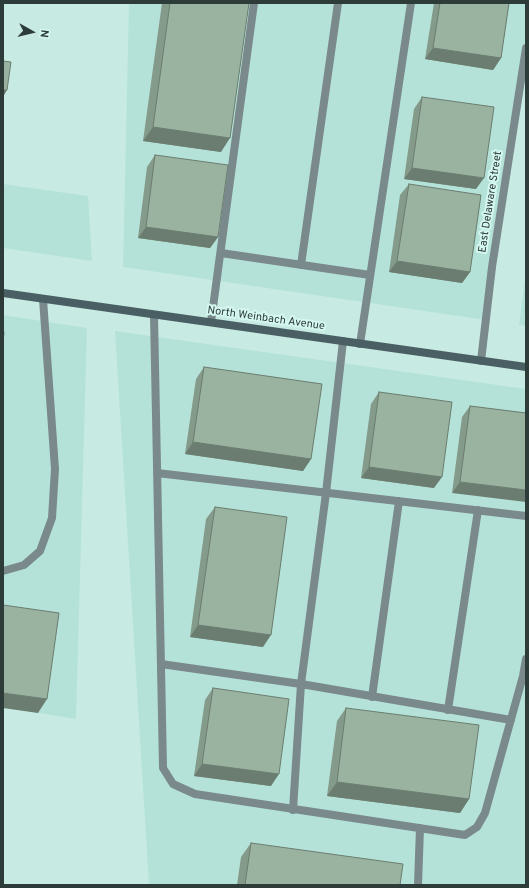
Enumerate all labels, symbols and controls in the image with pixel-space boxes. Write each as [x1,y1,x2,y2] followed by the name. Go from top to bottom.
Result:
[12,12,52,52] north arrow
[36,29,51,39] text: N
[476,150,506,254] street label: East Delaware Street
[206,304,326,334] street label: North Weinbach Avenue

